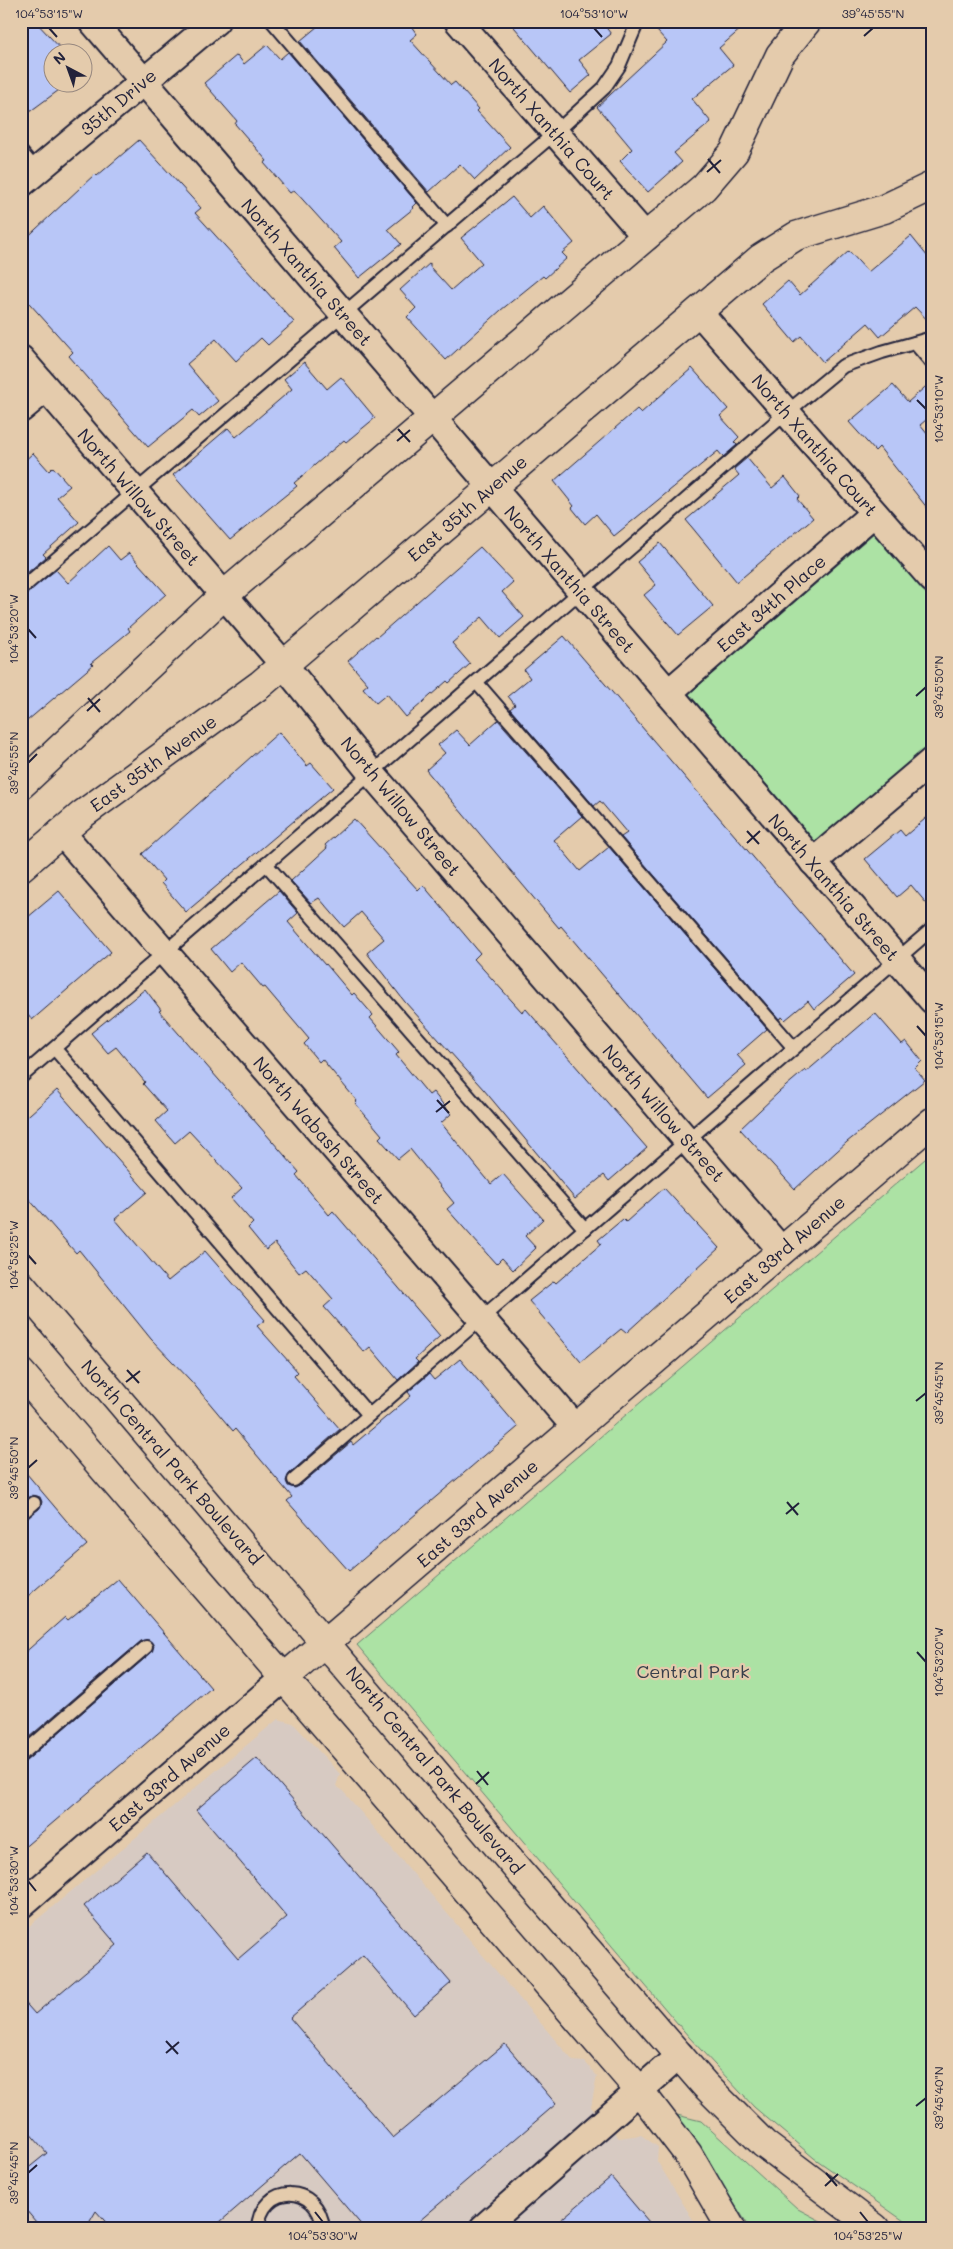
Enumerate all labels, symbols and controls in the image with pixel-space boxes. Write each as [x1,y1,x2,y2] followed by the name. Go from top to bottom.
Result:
[15,5,83,21] text: 104°53'15"W
[560,5,628,21] text: 104°53'10"W
[842,5,904,21] text: 39°45'55"N
[42,42,92,92] north arrow
[49,47,69,68] text: N
[484,53,620,205] street label: North Xanthia Court
[75,63,161,141] street label: 35th Drive
[236,193,378,351] street label: North Xanthia Street
[747,369,883,521] street label: North Xanthia Court
[930,375,946,443] text: 104°53'10"W
[73,423,205,571] street label: North Willow Street
[402,449,532,567] street label: East 35th Avenue
[499,500,641,658] street label: North Xanthia Street
[711,549,831,657] street label: East 34th Place
[5,594,21,664] text: 104°53'20"W
[930,656,946,718] text: 39°45'50"N
[85,709,221,817] street label: East 35th Avenue
[336,731,466,881] street label: North Willow Street
[5,732,21,794] text: 39°45'55"N
[763,808,905,966] street label: North Xanthia Street
[930,1002,946,1070] text: 104°53'15"W
[598,1039,730,1187] street label: North Willow Street
[248,1051,390,1209] street label: North Wabash Street
[718,1190,850,1308] street label: East 33rd Avenue
[5,1220,21,1290] text: 104°53'25"W
[76,1354,268,1570] street label: North Central Park Boulevard
[930,1362,946,1424] text: 39°45'45"N
[5,1437,21,1499] text: 39°45'50"N
[411,1454,543,1572] street label: East 33rd Avenue
[930,1627,946,1697] text: 104°53'20"W
[636,1659,750,1683] park label: Central Park
[341,1661,529,1879] street label: North Central Park Boulevard
[103,1718,235,1836] street label: East 33rd Avenue
[5,1846,21,1916] text: 104°53'30"W
[930,2067,946,2129] text: 39°45'40"N
[5,2142,21,2204] text: 39°45'45"N
[288,2227,358,2243] text: 104°53'30"W
[833,2227,903,2243] text: 104°53'25"W

